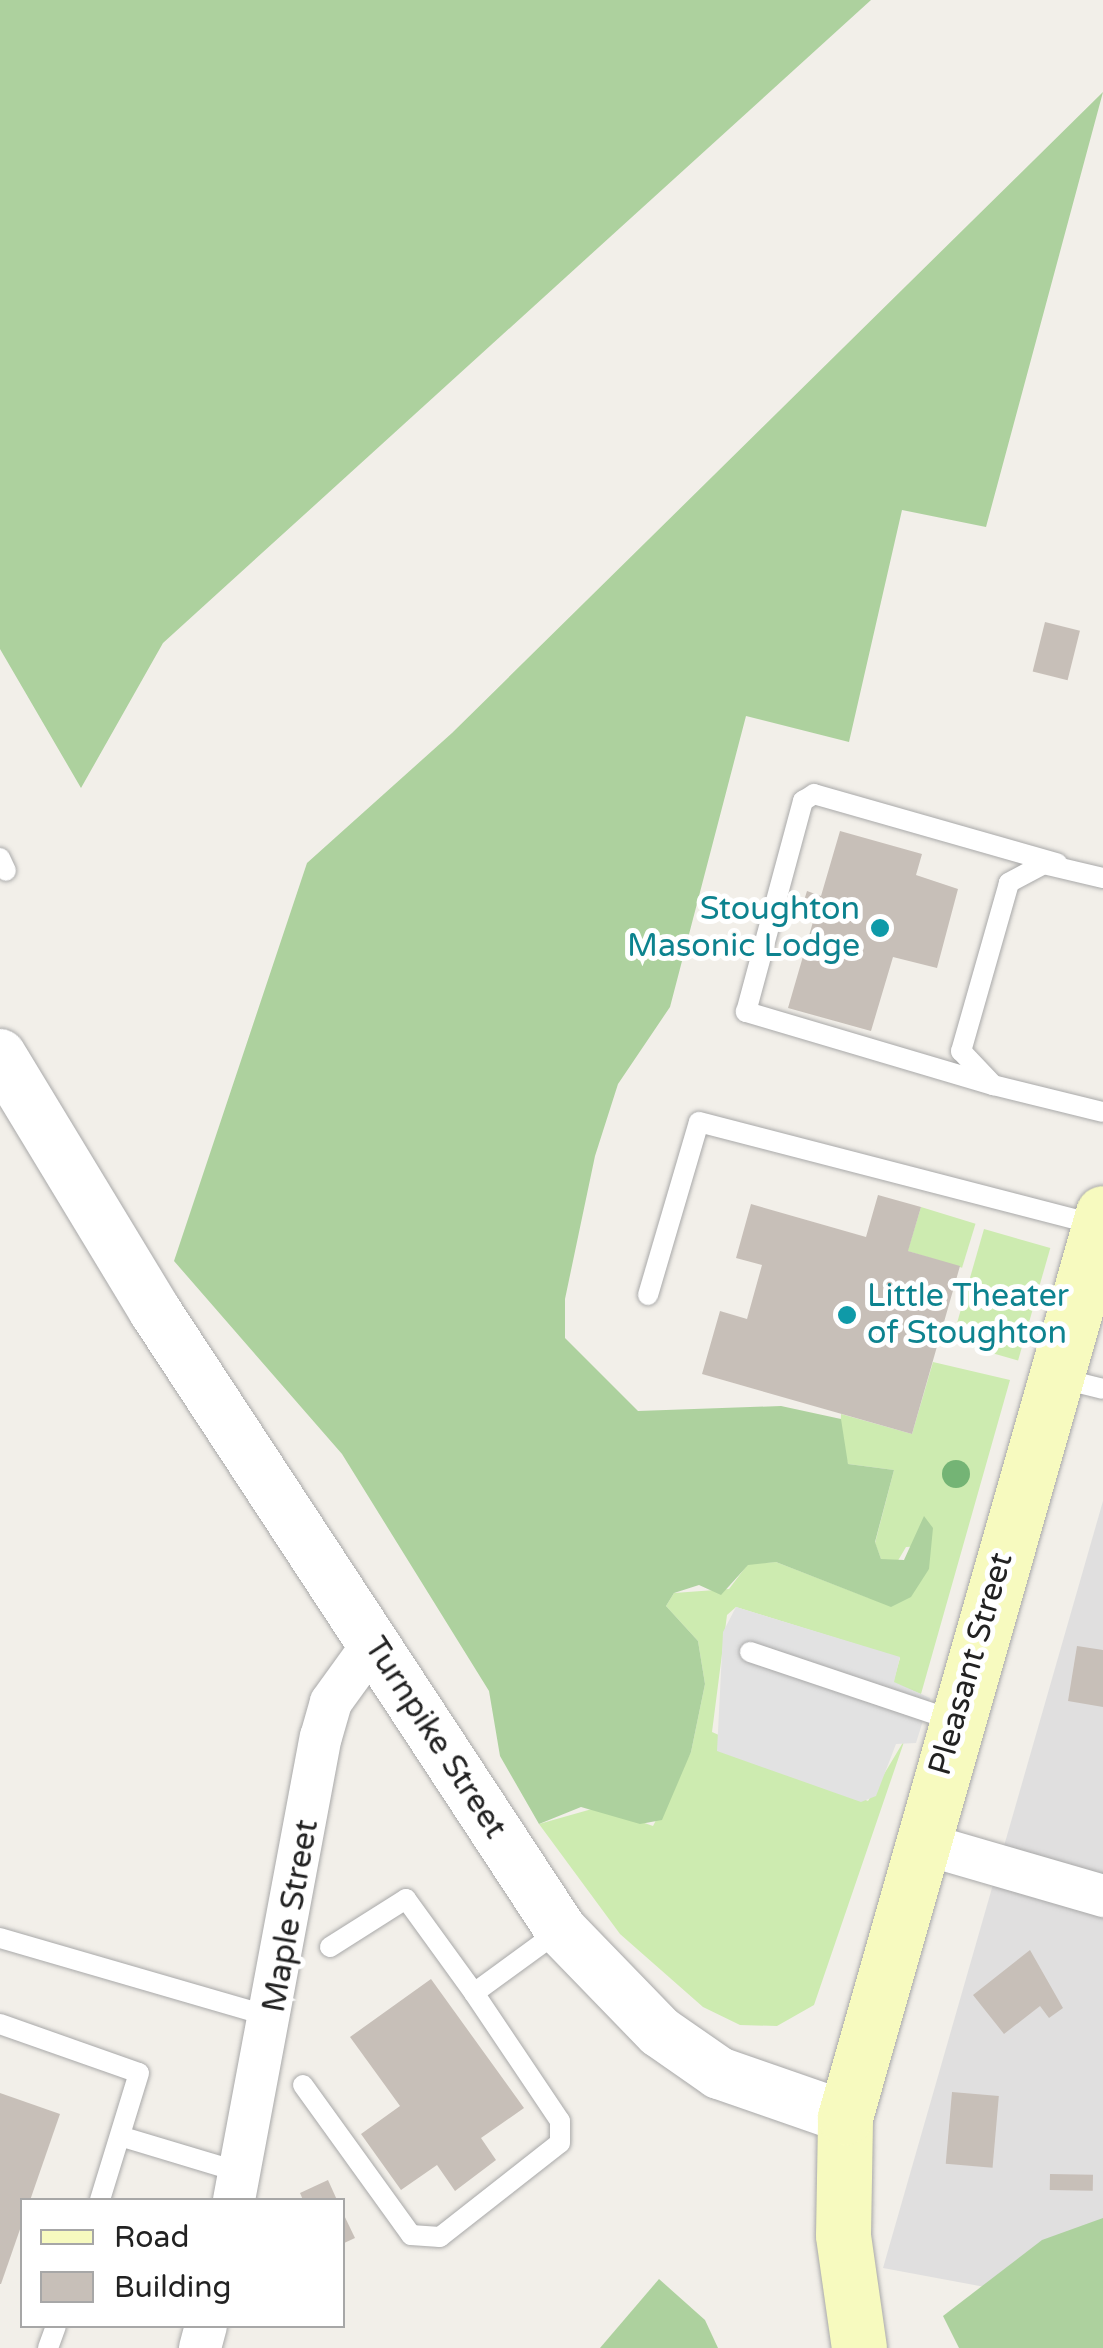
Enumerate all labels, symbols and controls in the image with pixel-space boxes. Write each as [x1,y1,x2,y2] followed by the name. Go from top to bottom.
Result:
[627,891,860,966] place label: Stoughton Masonic Lodge
[869,917,891,939] marker: Stoughton Masonic Lodge
[867,1278,1069,1353] place label: Little Theater of Stoughton
[836,1304,858,1326] marker: Little Theater of Stoughton
[921,1548,1021,1780] street label: Pleasant Street
[356,1630,514,1846] street label: Turnpike Street
[255,1817,327,2015] street label: Maple Street
[20,2198,345,2328] legend
[114,2219,189,2256] text: Road
[114,2269,231,2306] text: Building

